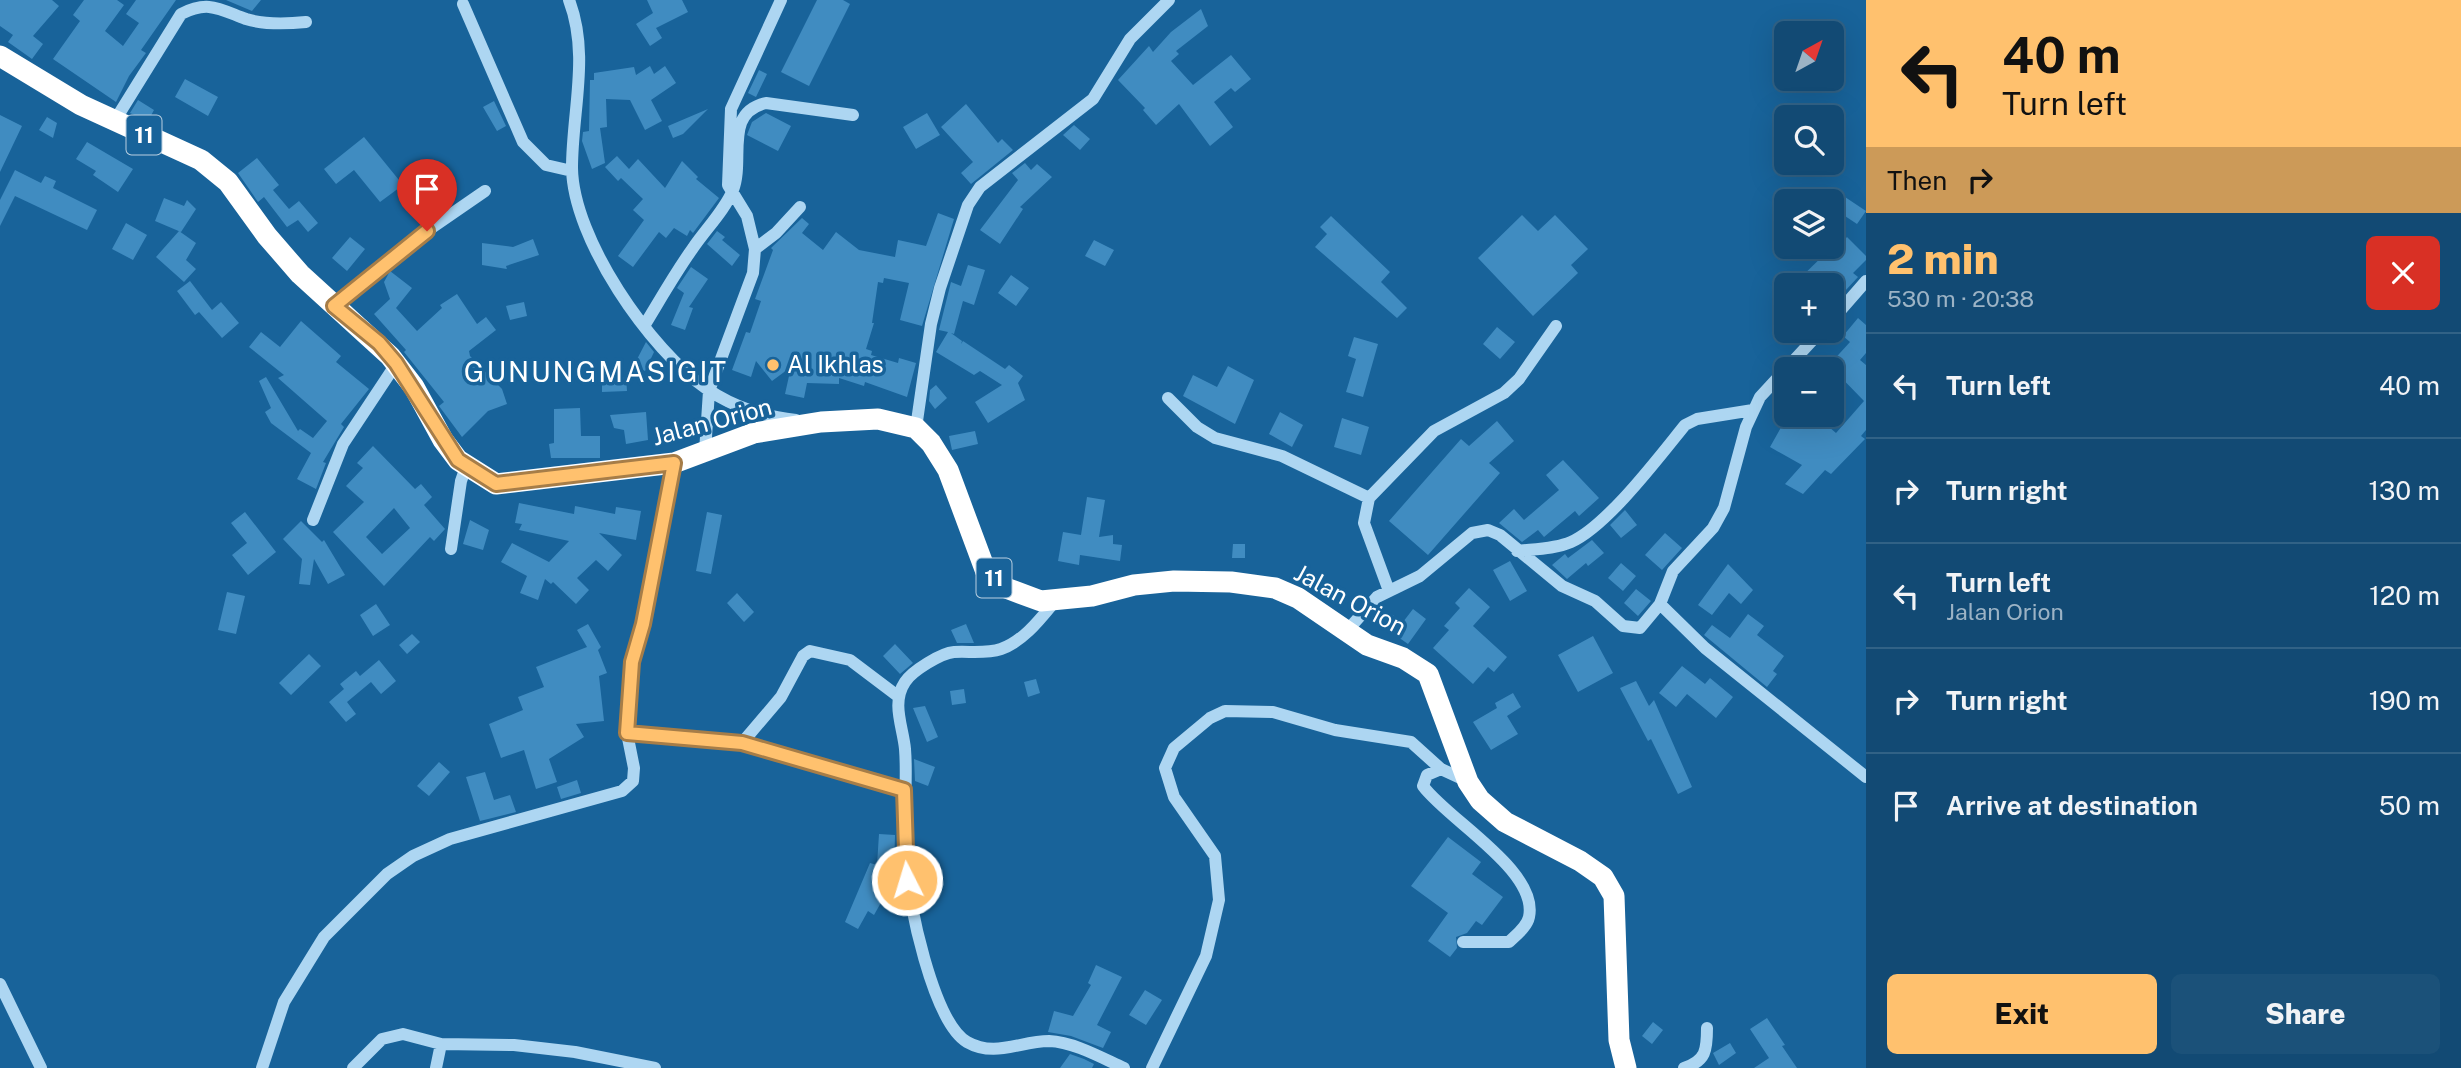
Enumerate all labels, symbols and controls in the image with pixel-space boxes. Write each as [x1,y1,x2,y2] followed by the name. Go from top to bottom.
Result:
[1774,21,1844,91] north arrow
[1774,21,1844,427] map controls
[2002,26,2121,84] text: 40 m
[1887,28,1978,119] icon: left
[2002,85,2127,122] text: Turn left
[1774,105,1844,175] button: search
[127,116,162,154] road number: 11
[397,159,457,231] pin
[1961,161,1999,199] icon: right
[1887,165,1947,196] text: Then
[408,170,446,208] icon: arrive
[1774,189,1844,259] button: layers
[1887,234,1999,283] text: 2 min
[2366,236,2440,310] button: close
[1774,273,1844,343] button: +
[1887,285,2034,312] text: 530 m · 20:38
[787,350,884,378] place label: Al Ikhlas
[464,355,728,388] district label: GUNUNGMASIGIT
[765,357,781,373] marker: Al Ikhlas
[1774,357,1844,427] button: −
[1887,367,1925,405] icon: left
[1946,370,2051,401] text: Turn left
[2379,370,2440,401] text: 40 m
[649,392,775,450] street label: Jalan Orion
[1887,472,1925,510] icon: right
[1946,475,2068,506] text: Turn right
[2368,475,2440,506] text: 130 m
[976,558,1012,598] road number: 11
[1290,558,1411,640] street label: Jalan Orion
[1946,567,2051,598] text: Turn left
[1887,577,1925,615] icon: left
[2369,580,2440,611] text: 120 m
[1946,598,2064,625] text: Jalan Orion
[1887,682,1925,720] icon: right
[1946,685,2068,716] text: Turn right
[2369,685,2440,716] text: 190 m
[1887,787,1925,825] icon: arrive
[1946,790,2198,821] text: Arrive at destination
[2379,790,2440,821] text: 50 m
[870,843,944,917] position arrow
[1887,974,2157,1054] button: Exit
[2171,974,2440,1054] button: Share

